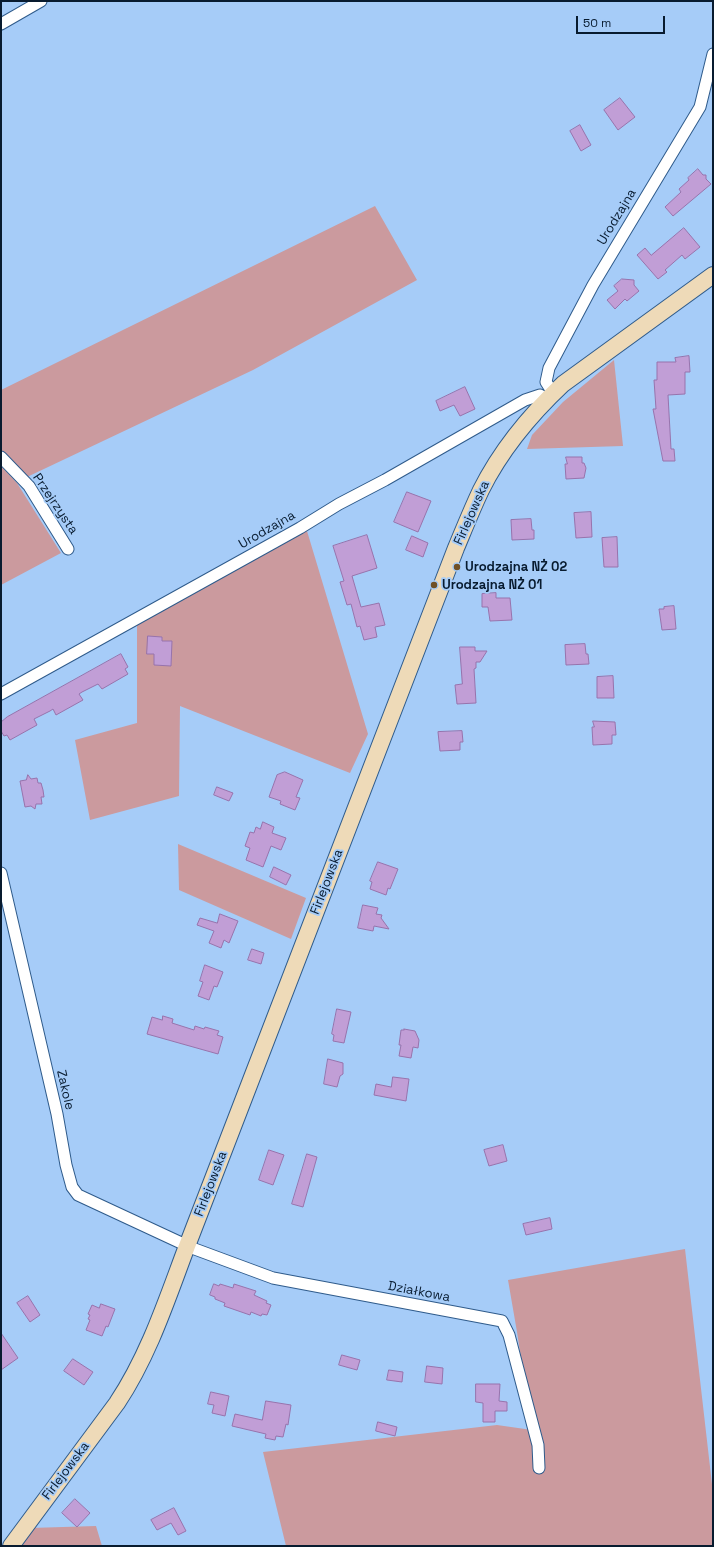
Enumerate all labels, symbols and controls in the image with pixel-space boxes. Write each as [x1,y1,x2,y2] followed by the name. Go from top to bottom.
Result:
[578,8,667,34] scale bar
[583,15,611,31] text: 50 m
[594,186,640,248] street label: Urodzajna
[29,471,81,537] street label: Przejrzysta
[451,478,493,548] street label: Firlejowska
[236,508,298,552] street label: Urodzajna
[465,559,567,575] place label: Urodzajna NŻ 02
[452,562,462,572] marker: Urodzajna NŻ 02
[442,577,542,593] place label: Urodzajna NŻ 01
[429,580,439,590] marker: Urodzajna NŻ 01
[307,847,347,917] street label: Firlejowska
[53,1068,77,1112] street label: Zakole
[191,1149,231,1219] street label: Firlejowska
[387,1278,451,1306] street label: Działkowa
[39,1439,93,1503] street label: Firlejowska

